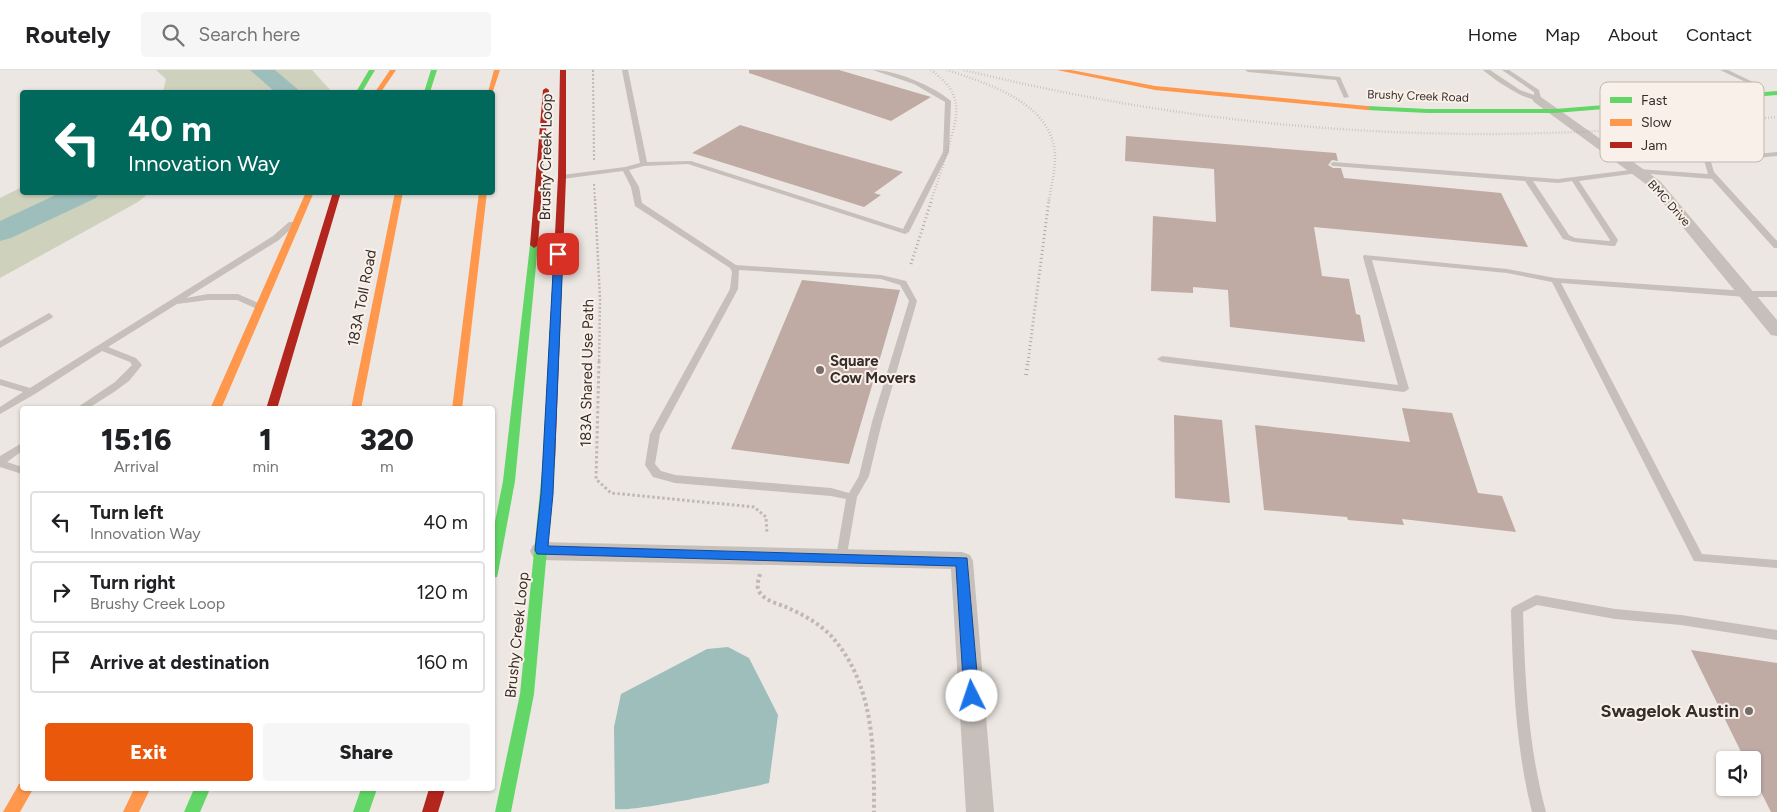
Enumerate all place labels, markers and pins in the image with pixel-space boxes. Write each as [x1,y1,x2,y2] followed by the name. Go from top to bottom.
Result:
[537,233,579,275] pin
[830,352,916,387] place label: Square Cow Movers
[814,364,826,376] marker: Square Cow Movers
[1600,700,1739,722] place label: Swagelok Austin
[1743,705,1755,717] marker: Swagelok Austin

